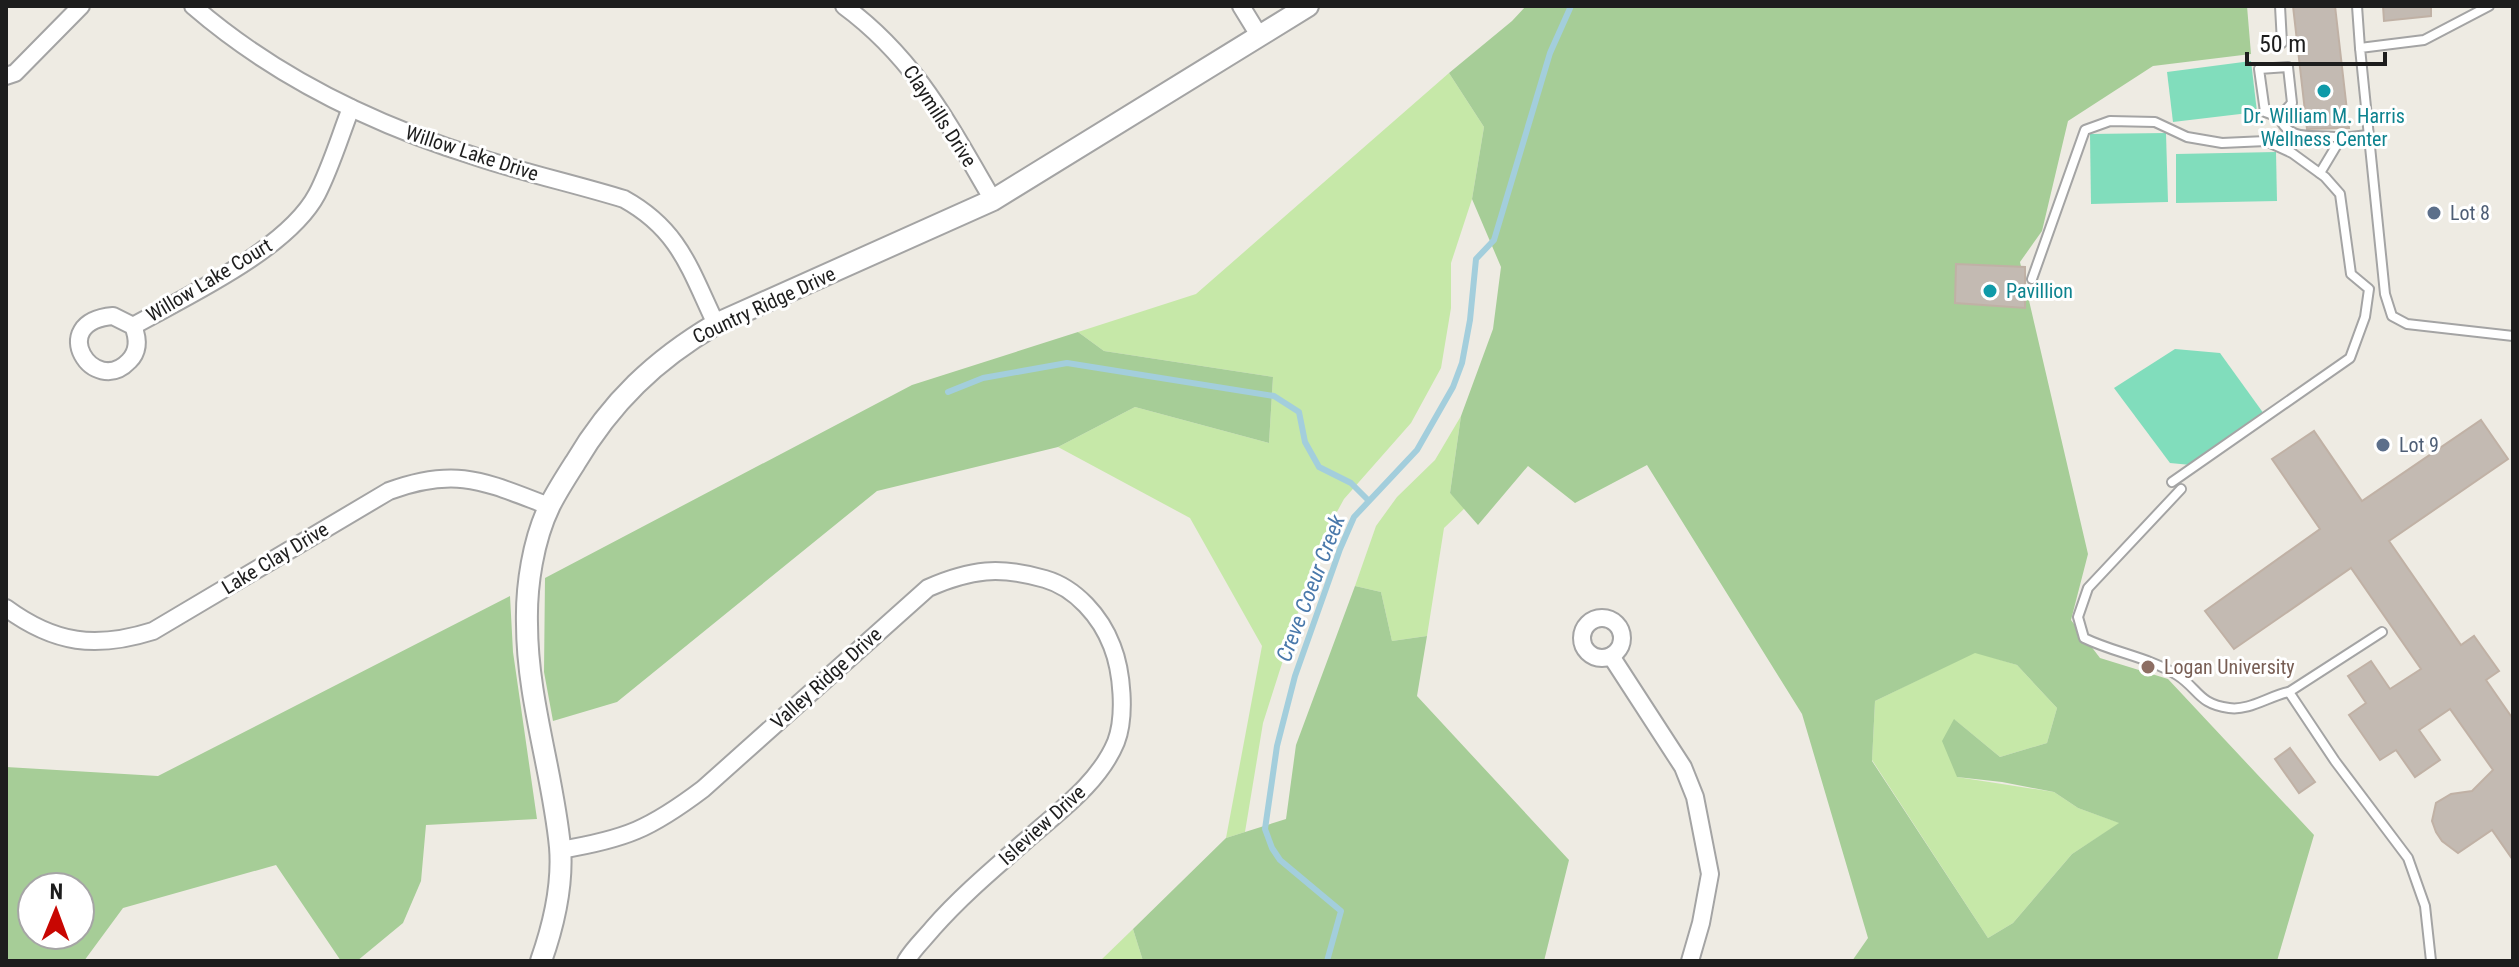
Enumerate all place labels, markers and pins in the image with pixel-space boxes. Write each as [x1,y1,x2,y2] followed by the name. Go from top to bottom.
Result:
[2315,82,2333,100] marker: Dr. William M. Harris Wellness Center
[2243,104,2405,151] place label: Dr. William M. Harris Wellness Center
[2450,201,2490,225] place label: Lot 8
[2425,204,2443,222] marker: Lot 8
[2006,279,2073,303] place label: Pavillion
[1981,282,1999,300] marker: Pavillion
[2399,433,2439,457] place label: Lot 9
[2374,436,2392,454] marker: Lot 9
[2164,655,2295,679] place label: Logan University
[2139,658,2157,676] marker: Logan University

